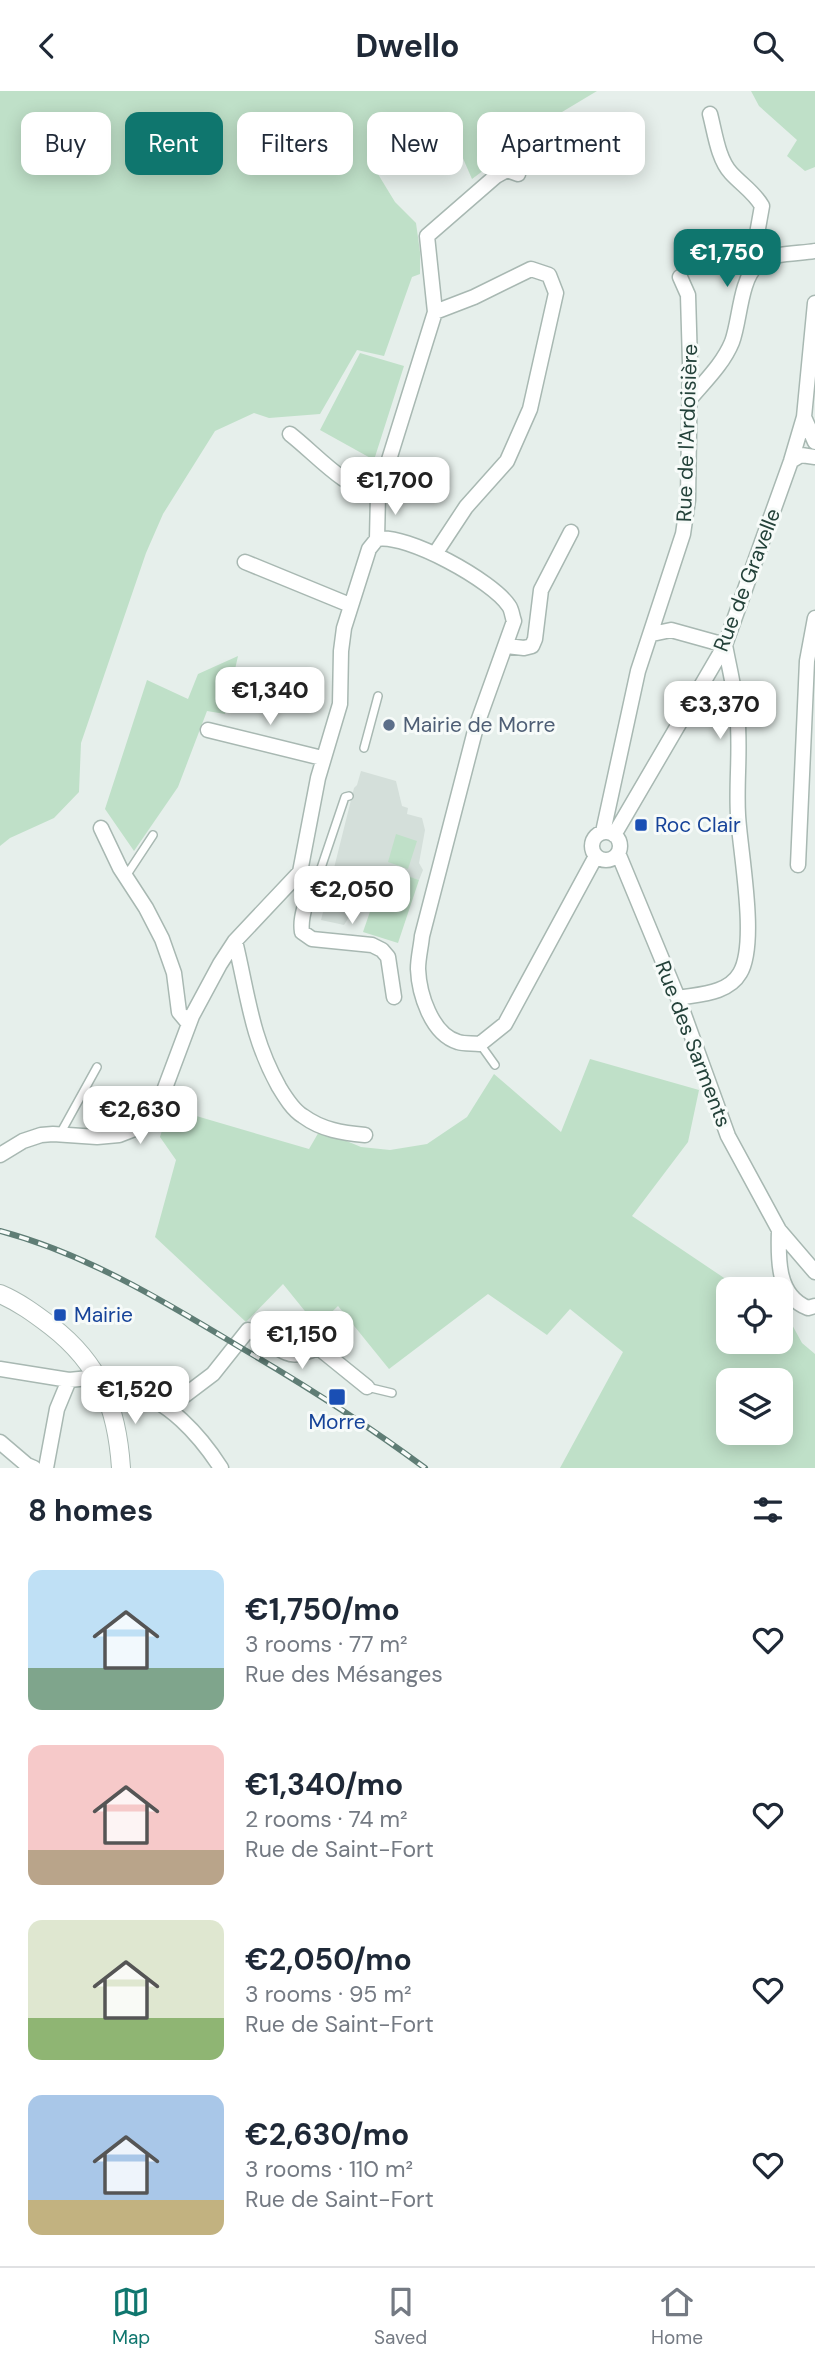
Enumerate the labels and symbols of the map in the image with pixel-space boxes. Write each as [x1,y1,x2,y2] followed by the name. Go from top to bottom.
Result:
[670,229,784,289] pin: €1,750
[670,343,704,523] street label: Rue de l'Ardoisière
[338,457,452,517] pin: €1,700
[707,504,787,656] street label: Rue de Gravelle
[213,667,327,727] pin: €1,340
[663,681,777,741] pin: €3,370
[403,711,555,739] place label: Mairie de Morre
[381,717,397,733] marker: Mairie de Morre
[655,811,741,839] place label: Roc Clair
[633,817,649,833] marker: Roc Clair
[295,867,409,926] pin: €2,050
[648,957,738,1131] street label: Rue des Sarments
[83,1087,197,1146] pin: €2,630
[74,1301,133,1329] place label: Mairie
[52,1307,68,1323] marker: Mairie
[245,1311,359,1371] pin: €1,150
[78,1367,192,1426] pin: €1,520
[327,1387,347,1407] marker: Morre
[308,1408,366,1436] place label: Morre

